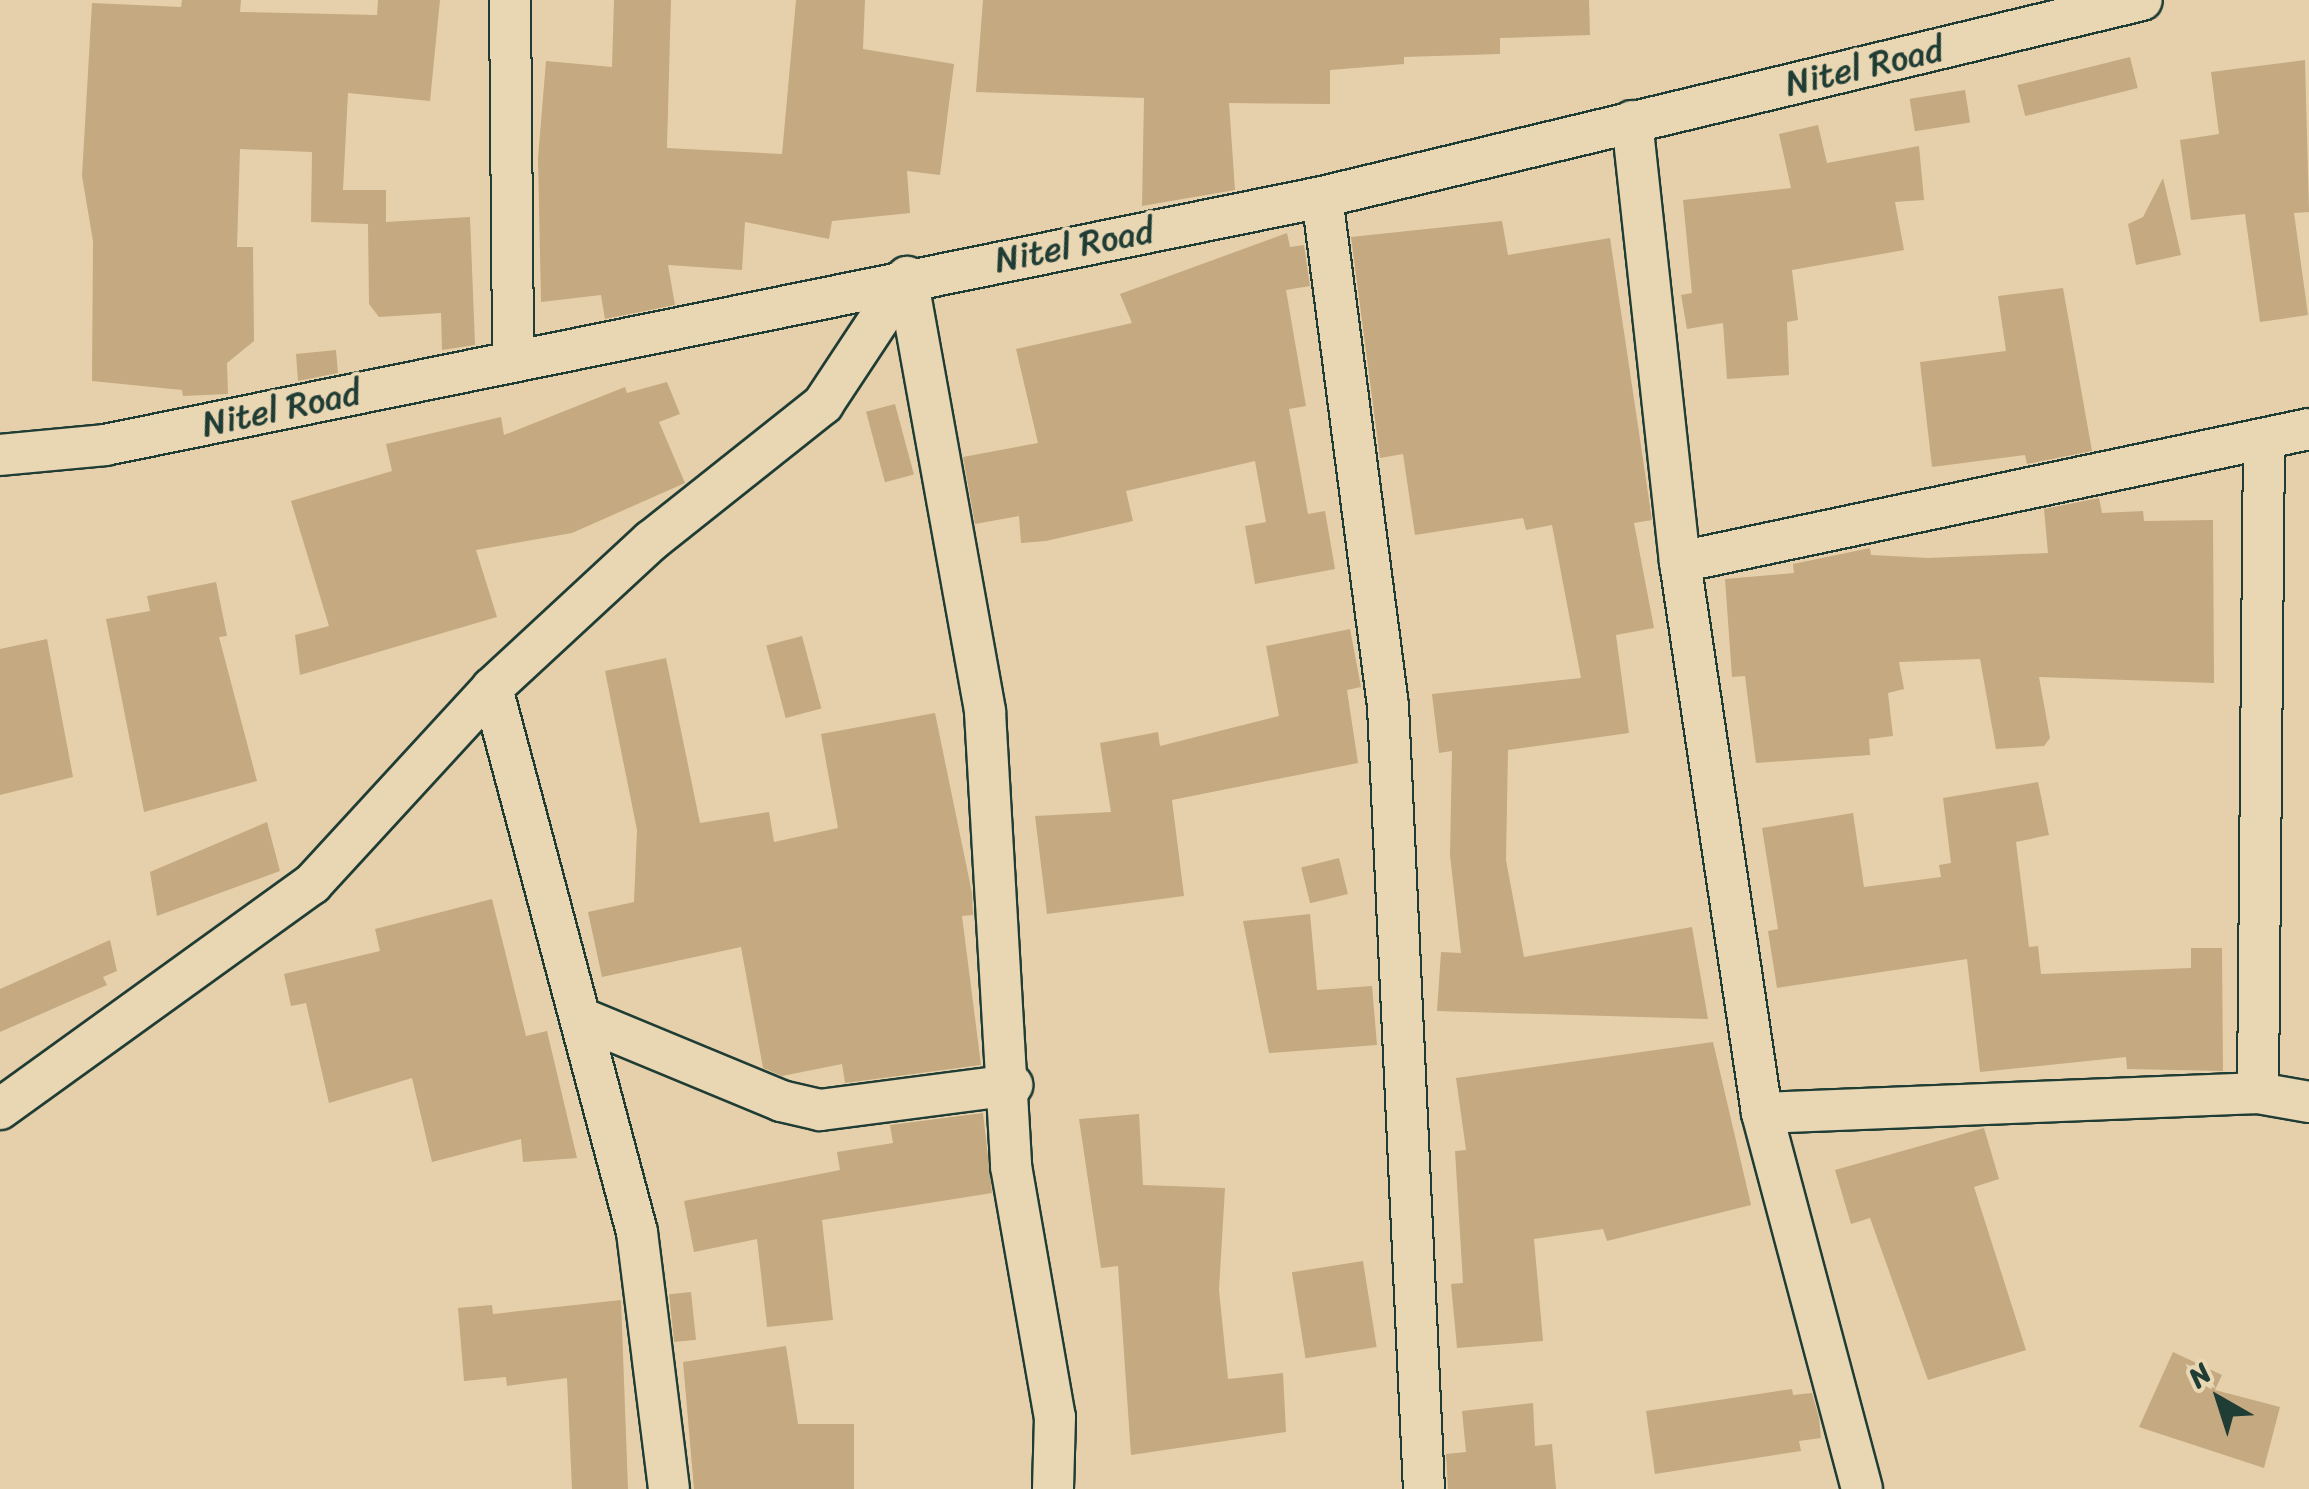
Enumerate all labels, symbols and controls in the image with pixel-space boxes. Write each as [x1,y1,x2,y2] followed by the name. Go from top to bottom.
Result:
[1781,27,1947,105] street label: Nitel Road
[991,209,1157,281] street label: Nitel Road
[198,371,364,445] street label: Nitel Road
[2169,1349,2269,1449] north arrow
[2177,1350,2223,1400] text: N

